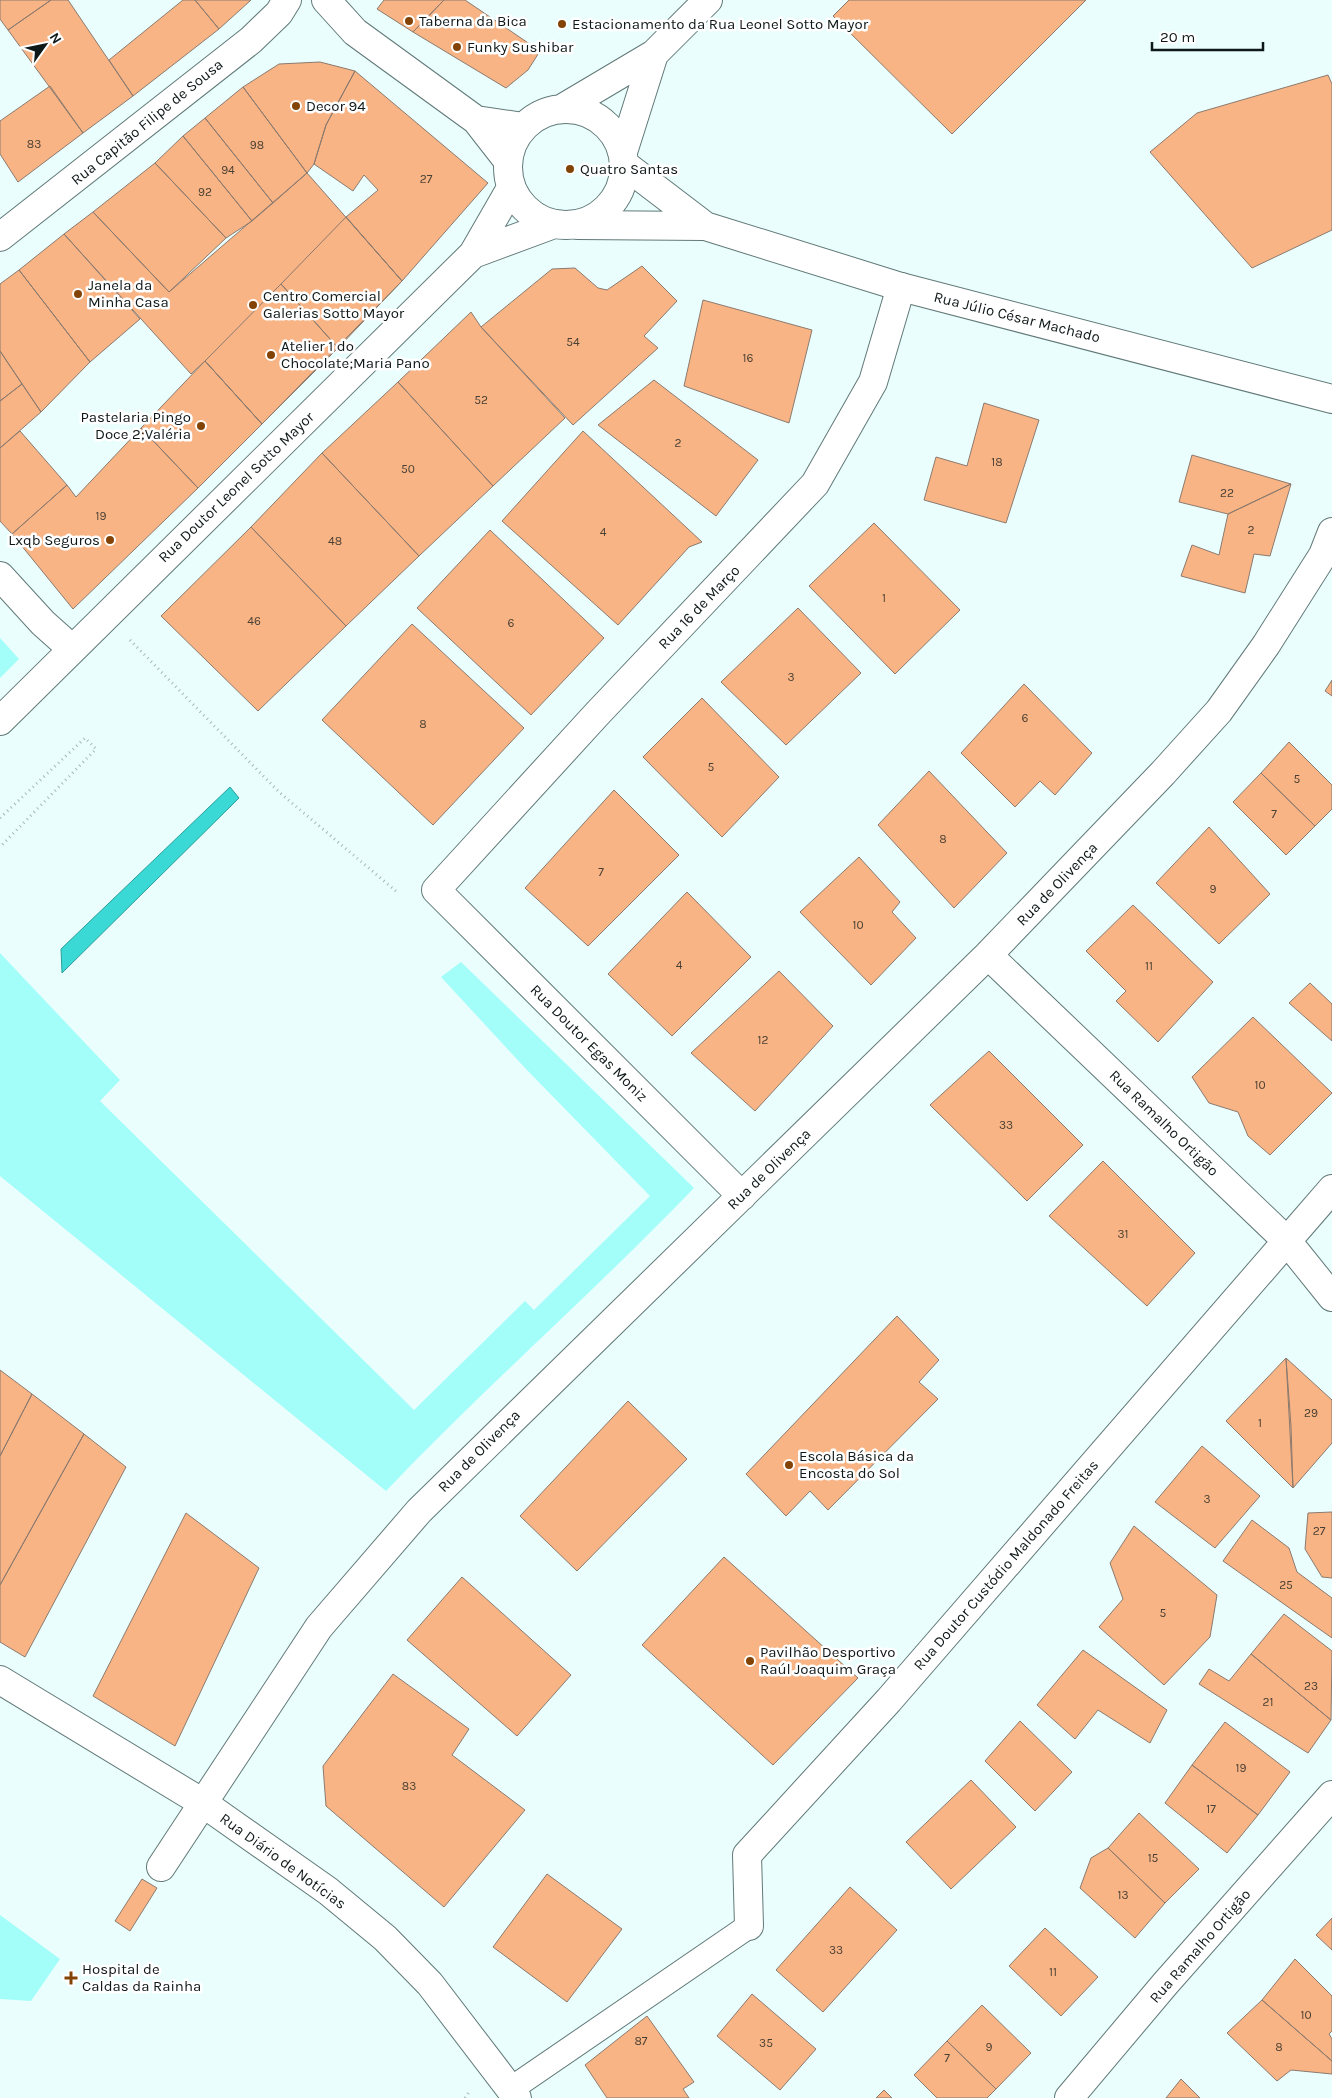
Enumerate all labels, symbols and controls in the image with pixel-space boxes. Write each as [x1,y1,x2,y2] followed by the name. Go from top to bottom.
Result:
[419,12,527,30] place label: Taberna da Bica
[403,15,415,27] marker: Taberna da Bica
[572,15,869,33] place label: Estacionamento da Rua Leonel Sotto Mayor
[556,18,568,30] marker: Estacionamento da Rua Leonel Sotto Mayor
[20,20,70,70] north arrow
[1152,20,1263,52] scale bar
[1160,28,1195,46] text: 20 m
[46,29,65,47] text: N
[467,38,574,56] place label: Funky Sushibar
[451,41,463,53] marker: Funky Sushibar
[67,55,227,189] street label: Rua Capitão Filipe de Sousa
[306,97,366,115] place label: Decor 94
[290,100,302,112] marker: Decor 94
[27,137,41,151] house number: 83
[250,138,264,152] house number: 98
[580,160,678,178] place label: Quatro Santas
[221,163,235,177] house number: 94
[564,163,576,175] marker: Quatro Santas
[420,172,433,186] house number: 27
[198,185,212,199] house number: 92
[88,276,169,311] place label: Janela da Minha Casa
[263,287,405,322] place label: Centro Comercial Galerias Sotto Mayor
[72,288,84,300] marker: Janela da Minha Casa
[932,288,1102,346] street label: Rua Júlio César Machado
[247,299,259,311] marker: Centro Comercial Galerias Sotto Mayor
[566,335,580,349] house number: 54
[281,337,430,372] place label: Atelier 1 do Chocolate;Maria Pano
[265,349,277,361] marker: Atelier 1 do Chocolate;Maria Pano
[743,351,754,365] house number: 16
[474,393,488,407] house number: 52
[154,407,318,566] street label: Rua Doutor Leonel Sotto Mayor
[81,408,191,443] place label: Pastelaria Pingo Doce 2;Valéria
[195,420,207,432] marker: Pastelaria Pingo Doce 2;Valéria
[675,436,682,450] house number: 2
[991,455,1003,469] house number: 18
[401,462,415,476] house number: 50
[1220,486,1234,500] house number: 22
[96,509,106,523] house number: 19
[1248,523,1255,537] house number: 2
[600,525,607,539] house number: 4
[8,531,100,549] place label: Lxqb Seguros
[104,534,116,546] marker: Lxqb Seguros
[328,534,342,548] house number: 48
[654,561,744,653] street label: Rua 16 de Março
[882,591,886,605] house number: 1
[247,614,261,628] house number: 46
[508,616,515,630] house number: 6
[787,670,795,684] house number: 3
[1022,711,1029,725] house number: 6
[419,717,427,731] house number: 8
[708,760,715,774] house number: 5
[1294,772,1301,786] house number: 5
[1271,807,1277,821] house number: 7
[939,832,947,846] house number: 8
[1013,839,1101,929] street label: Rua de Olivença
[598,865,604,879] house number: 7
[1210,882,1217,896] house number: 9
[852,918,864,932] house number: 10
[676,958,683,972] house number: 4
[1145,959,1153,973] house number: 11
[527,981,651,1105] street label: Rua Doutor Egas Moniz
[758,1033,769,1047] house number: 12
[1106,1066,1222,1180] street label: Rua Ramalho Ortigão
[1254,1078,1266,1092] house number: 10
[999,1118,1013,1132] house number: 33
[724,1125,814,1213] street label: Rua de Olivença
[1117,1227,1129,1241] house number: 31
[434,1406,524,1496] street label: Rua de Olivença
[1304,1406,1318,1420] house number: 29
[1258,1416,1262,1430] house number: 1
[799,1447,914,1482] place label: Escola Básica da Encosta do Sol
[910,1456,1102,1674] street label: Rua Doutor Custódio Maldonado Freitas
[783,1459,795,1471] marker: Escola Básica da Encosta do Sol
[1203,1492,1211,1506] house number: 3
[1313,1524,1326,1538] house number: 27
[1279,1578,1293,1592] house number: 25
[1160,1606,1167,1620] house number: 5
[760,1643,896,1678] place label: Pavilhão Desportivo Raúl Joaquim Graça
[744,1655,756,1667] marker: Pavilhão Desportivo Raúl Joaquim Graça
[1304,1679,1318,1693] house number: 23
[1263,1695,1273,1709] house number: 21
[1236,1761,1246,1775] house number: 19
[402,1779,416,1793] house number: 83
[1206,1802,1216,1816] house number: 17
[216,1809,350,1913] street label: Rua Diário de Notícias
[1148,1851,1159,1865] house number: 15
[1146,1885,1254,2007] street label: Rua Ramalho Ortigão
[1117,1888,1129,1902] house number: 13
[829,1943,843,1957] house number: 33
[82,1960,201,1995] place label: Hospital de Caldas da Rainha
[1049,1965,1057,1979] house number: 11
[64,1971,78,1985] marker: Hospital de Caldas da Rainha
[1300,2008,1312,2022] house number: 10
[634,2034,648,2048] house number: 87
[759,2036,773,2050] house number: 35
[986,2040,993,2054] house number: 9
[1275,2040,1283,2054] house number: 8
[944,2051,950,2065] house number: 7

